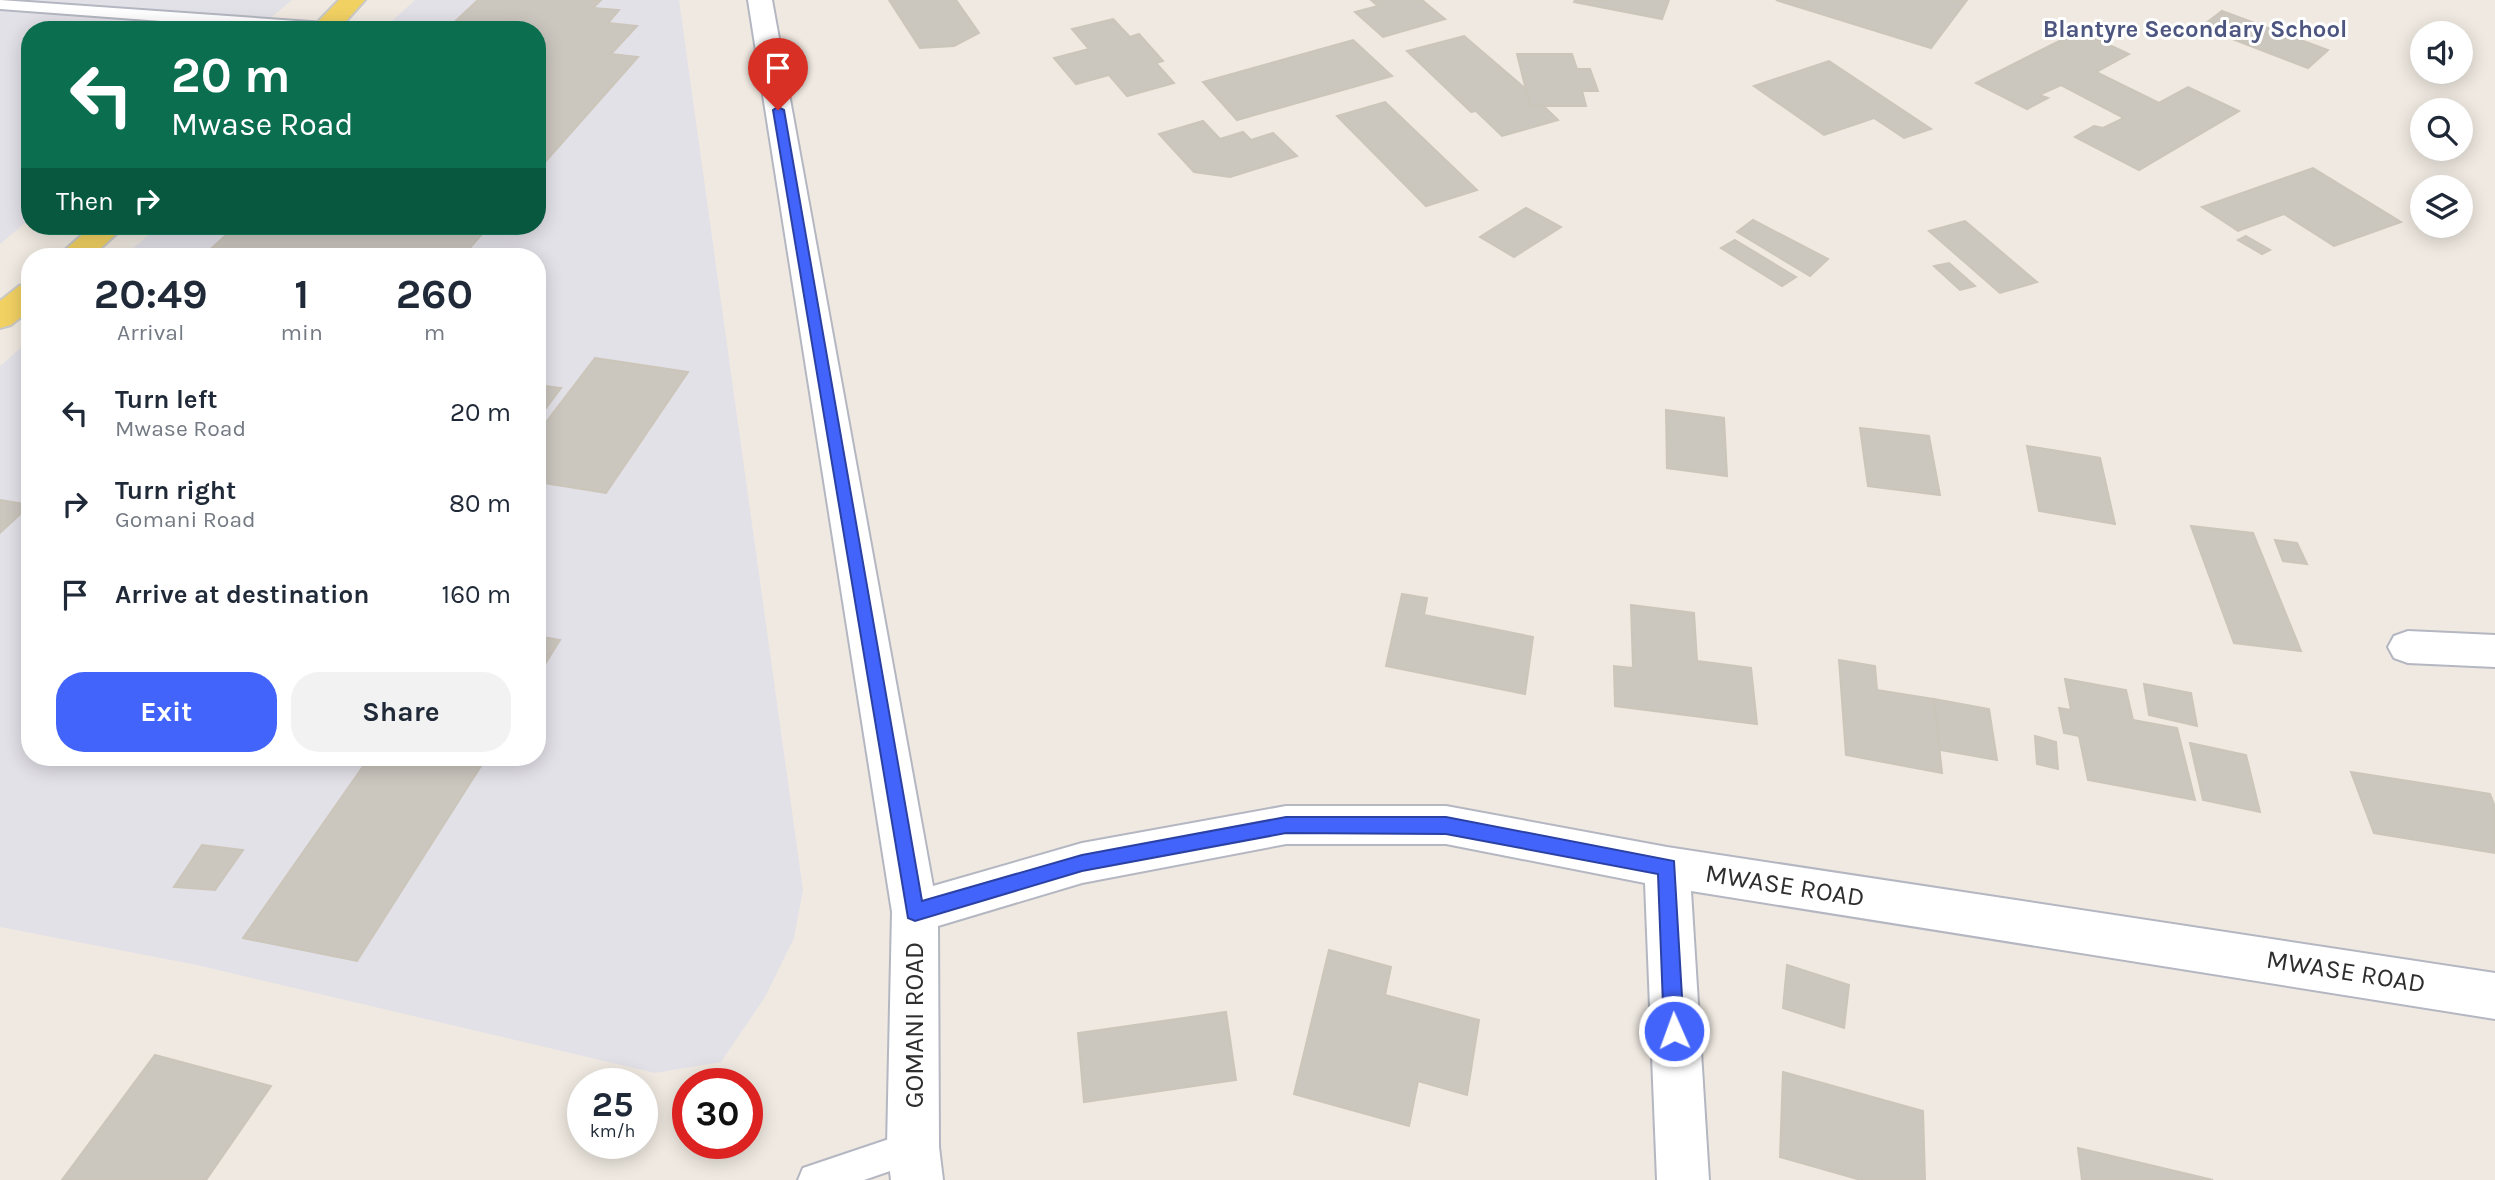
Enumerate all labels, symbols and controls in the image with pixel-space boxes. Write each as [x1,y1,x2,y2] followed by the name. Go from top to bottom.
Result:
[2043,15,2347,43] district label: Blantyre Secondary School
[2410,21,2473,238] map controls
[2410,21,2473,84] button: sound
[748,38,808,110] pin
[171,47,291,104] text: 20 m
[56,49,147,140] icon: left
[759,49,797,87] icon: arrive
[2410,98,2473,161] button: search
[171,106,353,143] text: Mwase Road
[2410,175,2473,238] button: layers
[128,182,166,220] icon: right
[56,186,114,217] text: Then
[94,269,208,319] text: 20:49
[294,269,309,319] text: 1
[396,269,473,319] text: 260
[117,319,184,346] text: Arrival
[281,319,323,346] text: min
[424,319,445,346] text: m
[115,384,217,415] text: Turn left
[56,394,94,432] icon: left
[450,397,511,428] text: 20 m
[115,415,246,442] text: Mwase Road
[115,475,236,506] text: Turn right
[56,485,94,523] icon: right
[449,488,511,519] text: 80 m
[115,506,256,533] text: Gomani Road
[56,576,94,614] icon: arrive
[115,579,369,610] text: Arrive at destination
[442,579,511,610] text: 160 m
[56,672,277,752] button: Exit
[291,672,511,752] button: Share
[1703,858,1867,913] street label: MWASE ROAD
[899,942,930,1108] street label: GOMANI ROAD
[2264,944,2428,999] street label: MWASE ROAD
[1637,994,1711,1068] position arrow
[672,1068,763,1159] speed limit sign: 30
[592,1084,633,1125] text: 25
[590,1120,635,1142] text: km/h

